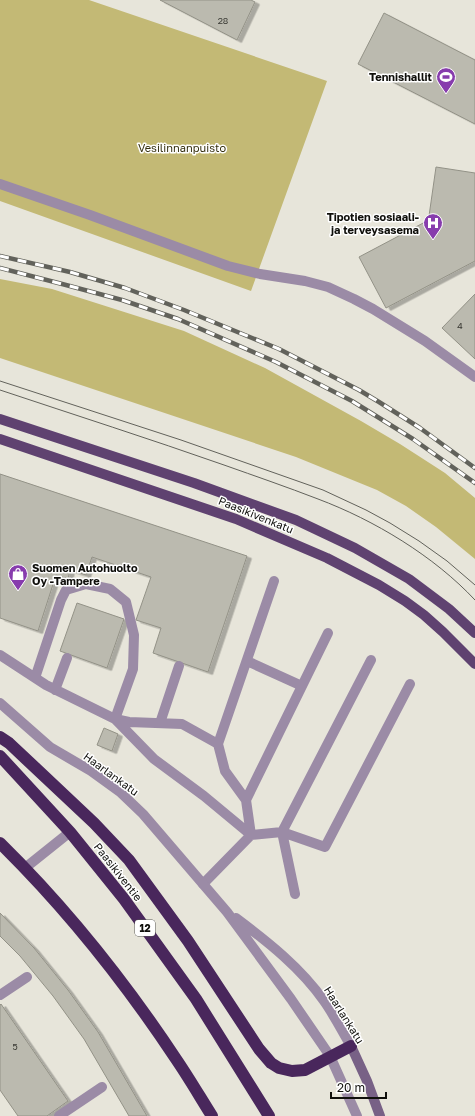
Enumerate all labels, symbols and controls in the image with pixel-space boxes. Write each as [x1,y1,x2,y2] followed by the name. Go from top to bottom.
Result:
[218,15,228,26] house number: 28
[435,66,457,94] sports icon: Tennishallit
[369,70,433,83] place label: Tennishallit
[138,141,226,154] park label: Vesilinnanpuisto
[327,210,419,236] place label: Tipotien sosiaali- ja terveysasema
[422,212,444,240] hospital icon: Tipotien sosiaali- ja terveysasema
[457,320,463,331] house number: 4
[217,494,296,536] street label: Paasikivenkatu
[32,561,138,587] place label: Suomen Autohuolto Oy -Tampere
[7,563,29,591] shop icon: Suomen Autohuolto Oy -Tampere
[81,749,141,798] street label: Haarlankatu
[92,840,145,903] street label: Paasikiventie
[135,920,155,936] road number: 12
[322,984,367,1046] street label: Haarlankatu
[12,1041,18,1052] house number: 5
[331,1074,386,1100] scale bar
[337,1080,365,1095] text: 20 m

